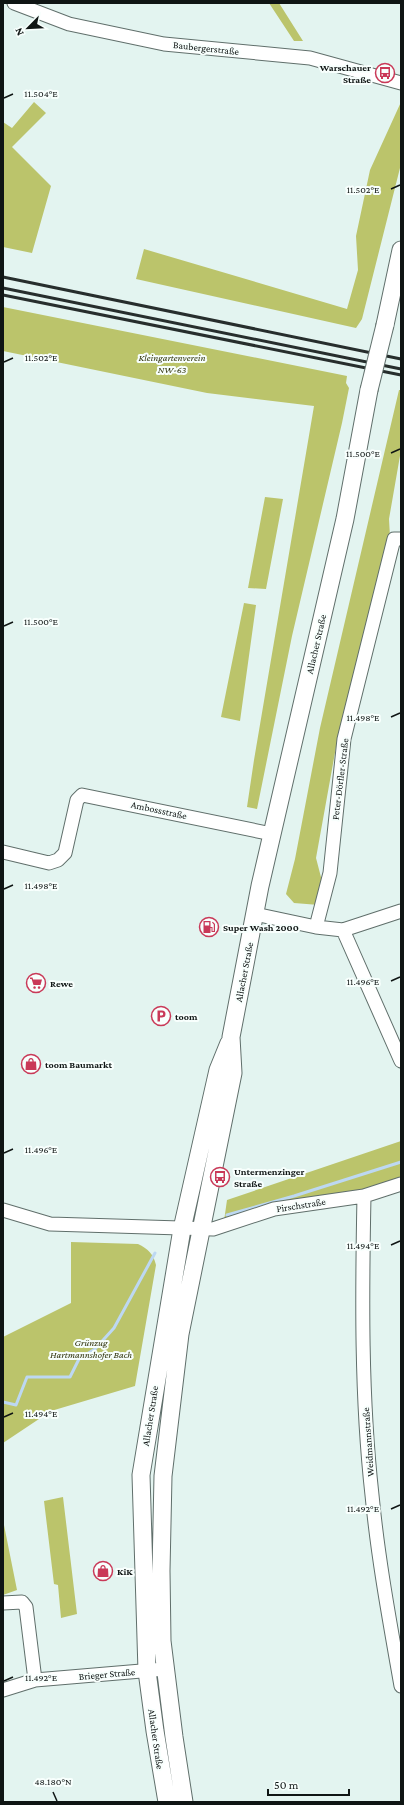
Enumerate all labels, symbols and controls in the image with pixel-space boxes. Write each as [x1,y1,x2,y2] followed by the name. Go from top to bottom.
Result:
[8,8,48,48] north arrow
[12,26,26,38] text: N
[173,39,240,57] street label: Baubergerstraße
[319,62,371,85] place label: Warschauer Straße
[374,62,396,84] bus stop icon: Warschauer Straße
[24,88,58,99] text: 11.504°E
[347,184,380,195] text: 11.502°E
[25,352,58,363] text: 11.502°E
[139,352,205,375] park label: Kleingartenverein NW-63
[346,448,381,459] text: 11.500°E
[304,613,328,675] street label: Allacher Straße
[24,616,59,627] text: 11.500°E
[346,712,380,723] text: 11.498°E
[330,737,351,820] street label: Peter-Dörfler-Straße
[130,799,189,821] street label: Ambossstraße
[24,880,58,891] text: 11.498°E
[198,916,220,938] fuel station icon: Super Wash 2000
[223,922,299,933] place label: Super Wash 2000
[233,941,255,1003] street label: Allacher Straße
[25,972,47,994] supermarket icon: Rewe
[347,976,380,987] text: 11.496°E
[50,978,73,989] place label: Rewe
[150,1005,172,1027] parking icon: toom
[175,1011,198,1022] place label: toom
[20,1053,42,1075] shop icon: toom Baumarkt
[45,1059,112,1070] place label: toom Baumarkt
[25,1144,58,1155] text: 11.496°E
[209,1166,231,1188] bus stop icon: Untermenzinger Straße
[234,1166,304,1189] place label: Untermenzinger Straße
[276,1196,327,1214] street label: Pirschstraße
[347,1240,380,1251] text: 11.494°E
[50,1337,132,1360] park label: Grünzug Hartmannshofer Bach
[140,1385,160,1447] street label: Allacher Straße
[360,1406,376,1477] street label: Weidmannstraße
[25,1408,58,1419] text: 11.494°E
[347,1503,380,1514] text: 11.492°E
[92,1560,114,1582] shop icon: KiK
[117,1566,133,1577] place label: KiK
[78,1666,136,1682] street label: Brieger Straße
[25,1672,58,1683] text: 11.492°E
[146,1708,166,1770] street label: Allacher Straße
[268,1771,349,1797] scale bar
[34,1776,72,1787] text: 48.180°N
[274,1778,299,1792] text: 50 m

